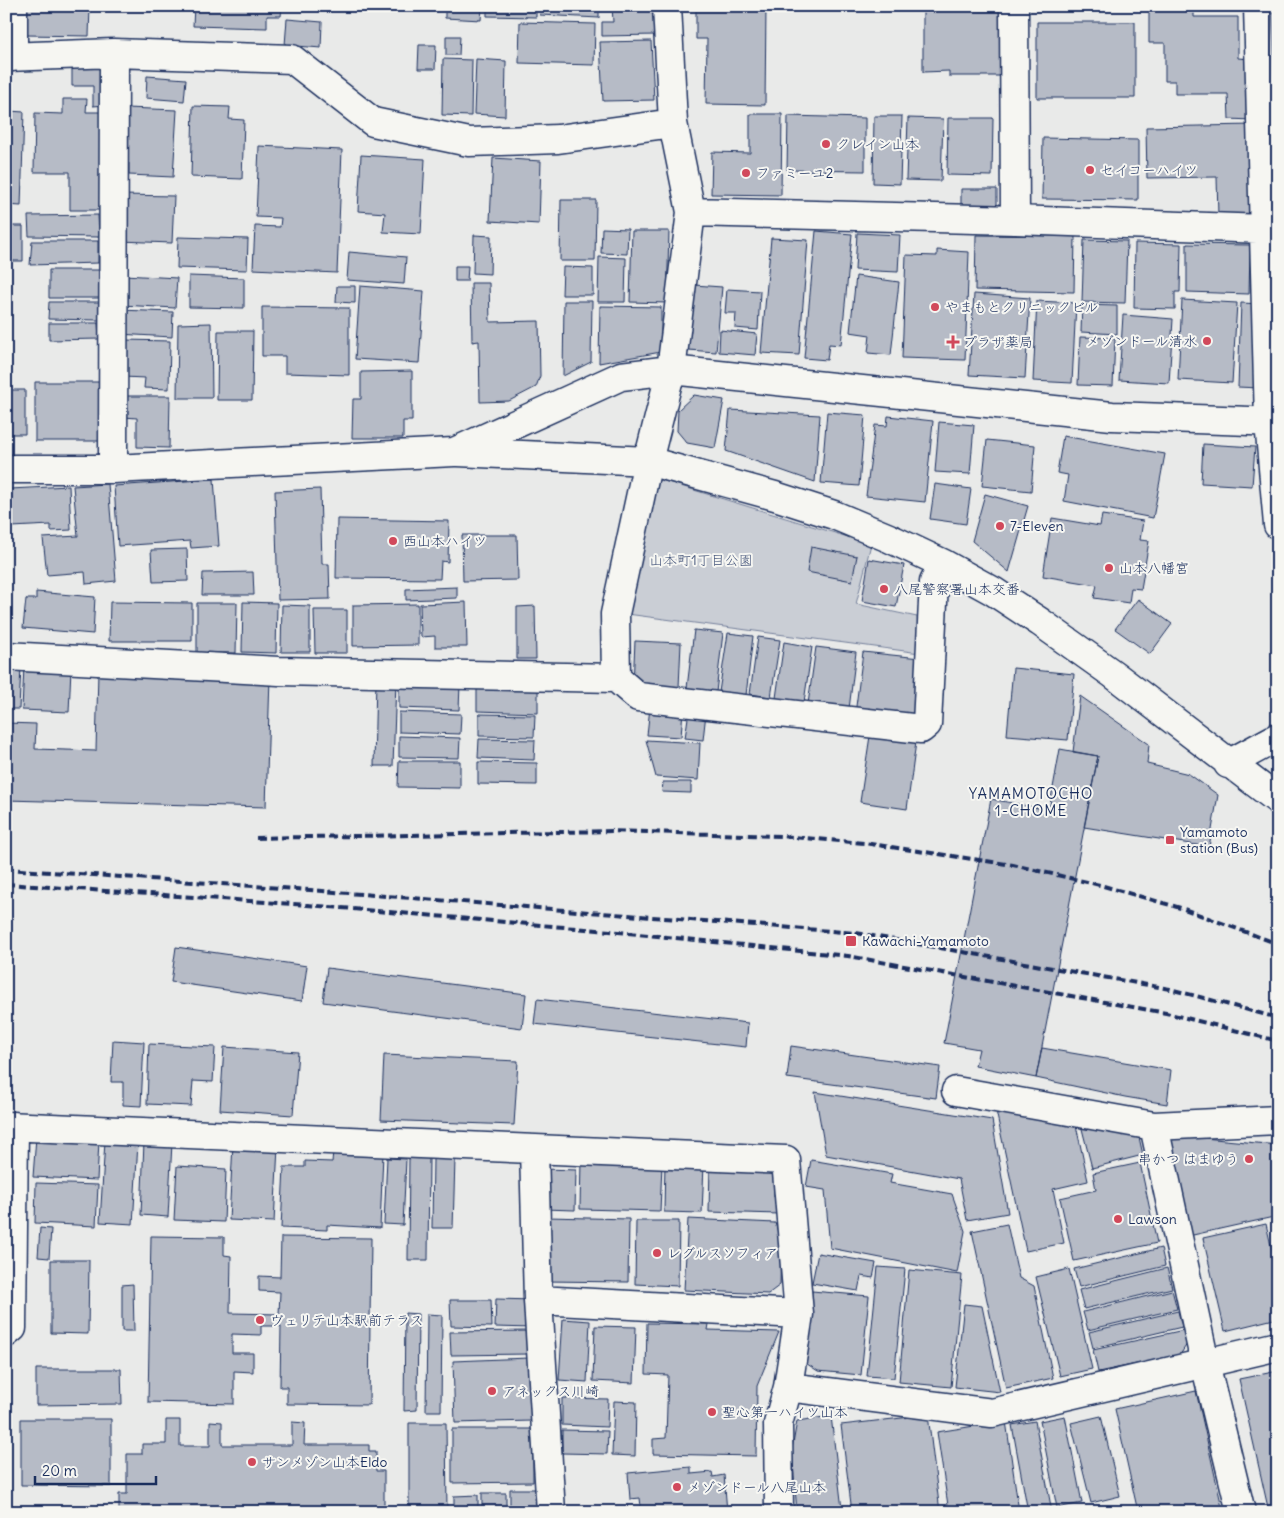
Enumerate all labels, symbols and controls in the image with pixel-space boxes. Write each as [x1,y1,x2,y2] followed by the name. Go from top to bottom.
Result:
[836,135,919,153] place label: クレイン山本
[820,138,832,150] marker: クレイン山本
[1100,161,1198,179] place label: セイコーハイツ
[756,164,834,182] place label: ファミーユ2
[1084,164,1096,176] marker: セイコーハイツ
[740,167,752,179] marker: ファミーユ2
[945,298,1099,316] place label: やまもとクリニックビル
[929,301,941,313] marker: やまもとクリニックビル
[1086,332,1197,350] place label: メゾンドール清水
[963,333,1033,351] place label: プラザ薬局
[1201,335,1213,347] marker: メゾンドール清水
[947,336,959,348] marker: プラザ薬局
[1010,517,1064,535] place label: 7-Eleven
[994,520,1006,532] marker: 7-Eleven
[403,532,487,550] place label: 西山本ハイツ
[387,535,399,547] marker: 西山本ハイツ
[649,551,753,569] park label: 山本町1丁目公園
[1119,559,1189,577] place label: 山本八幡宮
[1103,562,1115,574] marker: 山本八幡宮
[894,580,1020,598] place label: 八尾警察署山本交番
[878,583,890,595] marker: 八尾警察署山本交番
[969,784,1093,820] district label: YAMAMOTOCHO 1-CHOME
[1180,823,1258,857] place label: Yamamoto station (Bus)
[1164,834,1176,846] marker: Yamamoto station (Bus)
[862,932,989,950] place label: Kawachi-Yamamoto
[844,934,858,948] marker: Kawachi-Yamamoto
[1138,1150,1239,1168] place label: 串かつ はまゆう
[1243,1153,1255,1165] marker: 串かつ はまゆう
[1128,1210,1177,1228] place label: Lawson
[1112,1213,1124,1225] marker: Lawson
[667,1244,778,1262] place label: レグルスソフィア
[651,1247,663,1259] marker: レグルスソフィア
[270,1311,423,1329] place label: ヴェリテ山本駅前テラス
[254,1314,266,1326] marker: ヴェリテ山本駅前テラス
[502,1382,599,1400] place label: アネックス川崎
[486,1385,498,1397] marker: アネックス川崎
[722,1403,848,1421] place label: 聖心第一ハイツ山本
[706,1406,718,1418] marker: 聖心第一ハイツ山本
[35,1453,156,1485] scale bar
[262,1453,388,1471] place label: サンメゾン山本Eldo
[246,1456,258,1468] marker: サンメゾン山本Eldo
[42,1461,77,1480] text: 20 m
[687,1478,826,1496] place label: メゾンドール八尾山本
[671,1481,683,1493] marker: メゾンドール八尾山本

